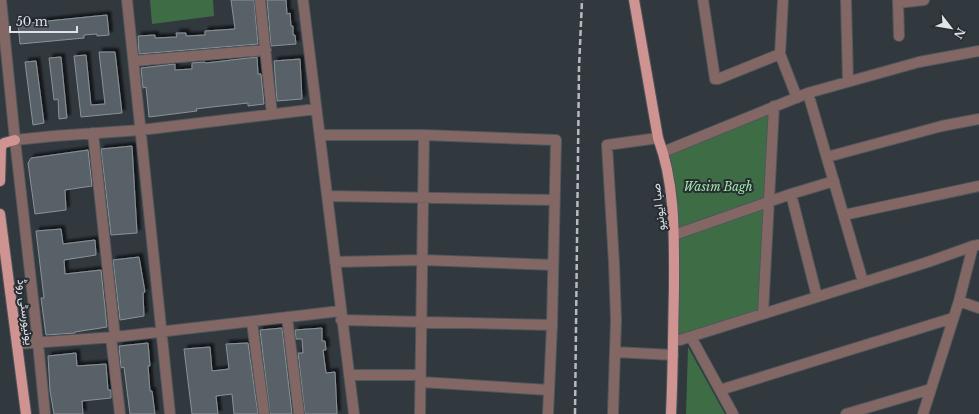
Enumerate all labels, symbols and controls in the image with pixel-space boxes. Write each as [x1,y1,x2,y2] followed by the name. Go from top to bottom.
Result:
[10,8,77,34] scale bar
[931,8,971,48] north arrow
[16,14,48,29] text: 50 m
[951,25,968,42] text: N
[683,179,753,194] park label: Wasim Bagh
[648,183,669,231] street label: صبا ایونیو
[14,278,37,346] street label: یونیورسٹی روڈ

